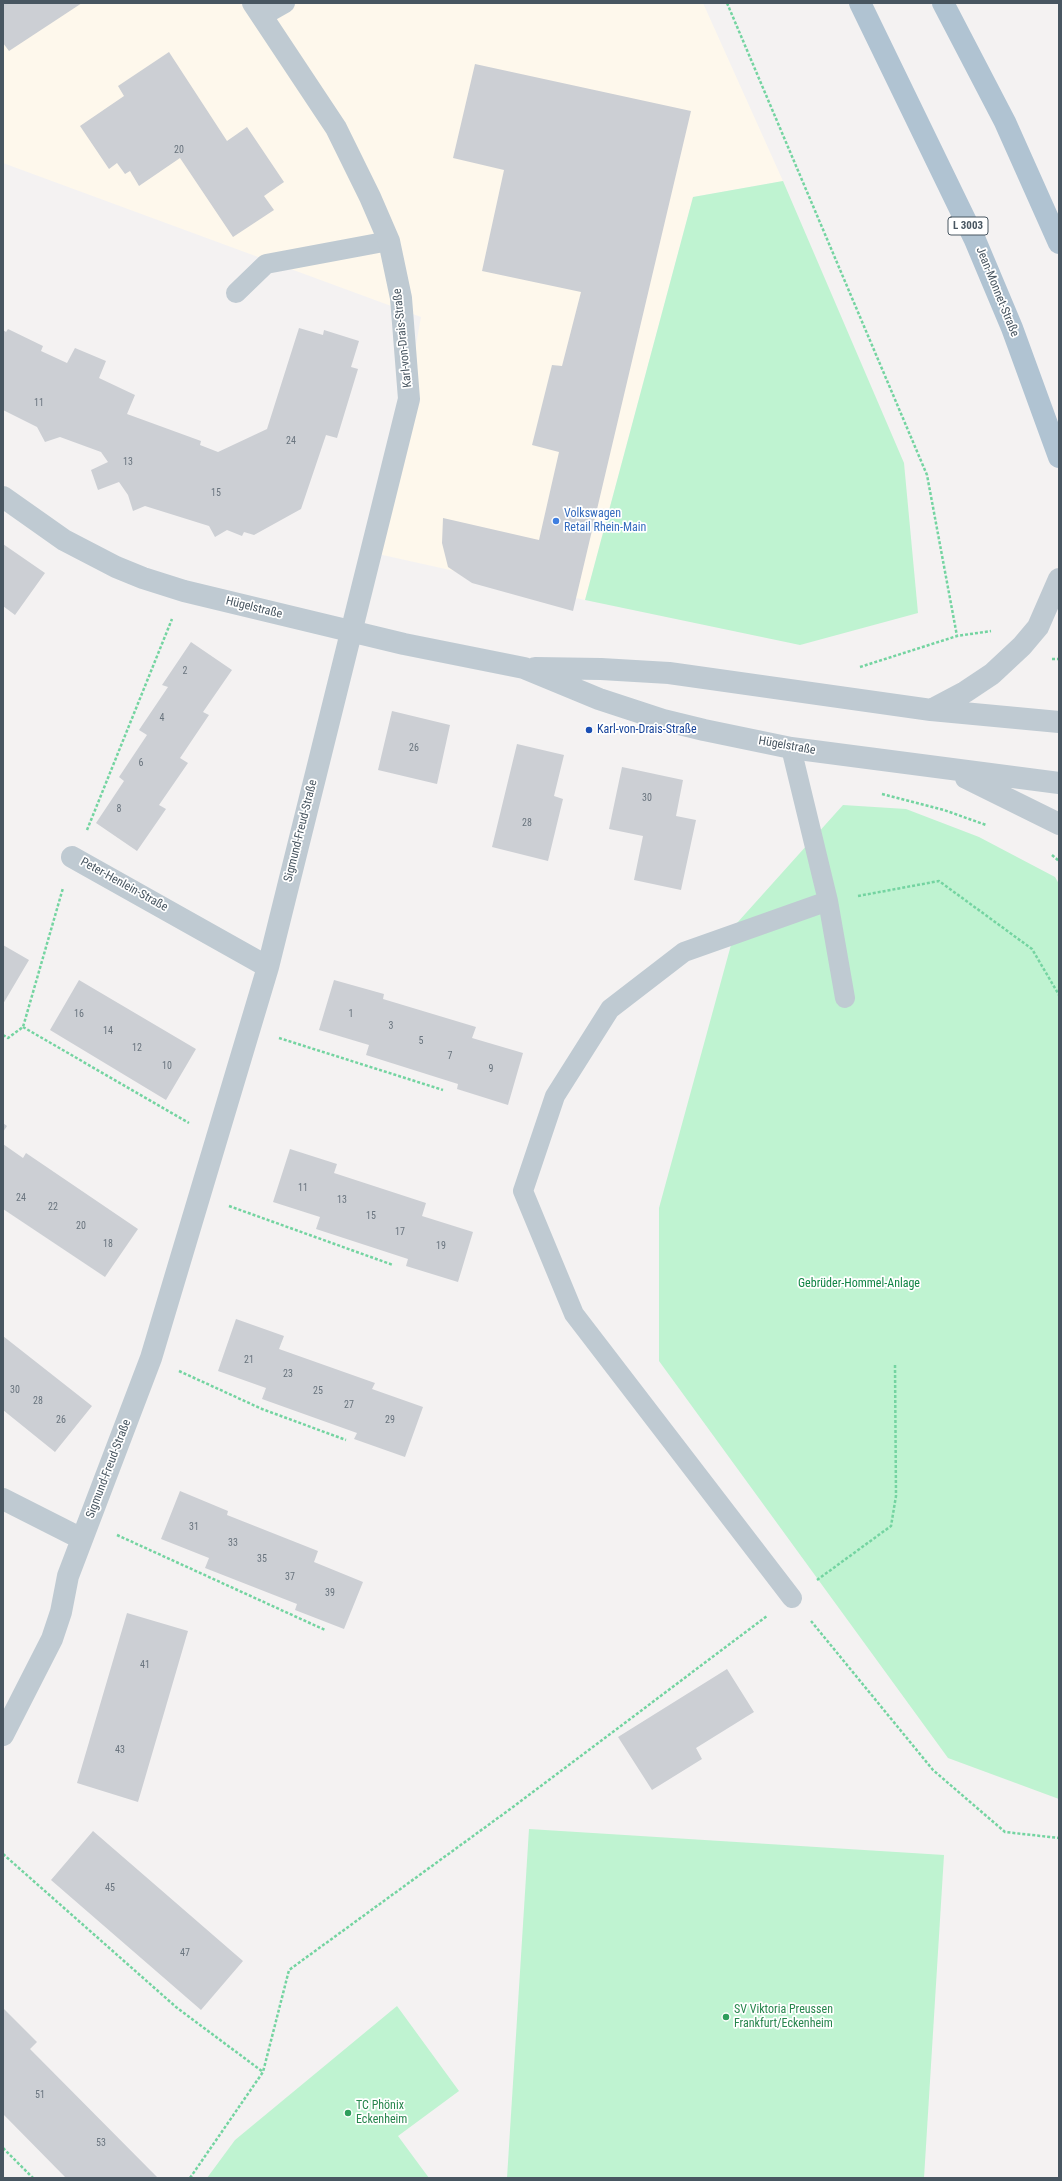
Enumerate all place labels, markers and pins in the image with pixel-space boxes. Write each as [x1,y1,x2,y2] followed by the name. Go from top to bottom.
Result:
[564,507,646,535] place label: Volkswagen Retail Rhein-Main
[551,516,561,526] marker: Volkswagen Retail Rhein-Main
[597,723,697,737] place label: Karl-von-Drais-Straße
[584,725,594,735] marker: Karl-von-Drais-Straße
[734,2003,833,2031] place label: SV Viktoria Preussen Frankfurt/Eckenheim
[721,2012,731,2022] marker: SV Viktoria Preussen Frankfurt/Eckenheim
[356,2099,407,2127] place label: TC Phönix Eckenheim
[343,2108,353,2118] marker: TC Phönix Eckenheim

